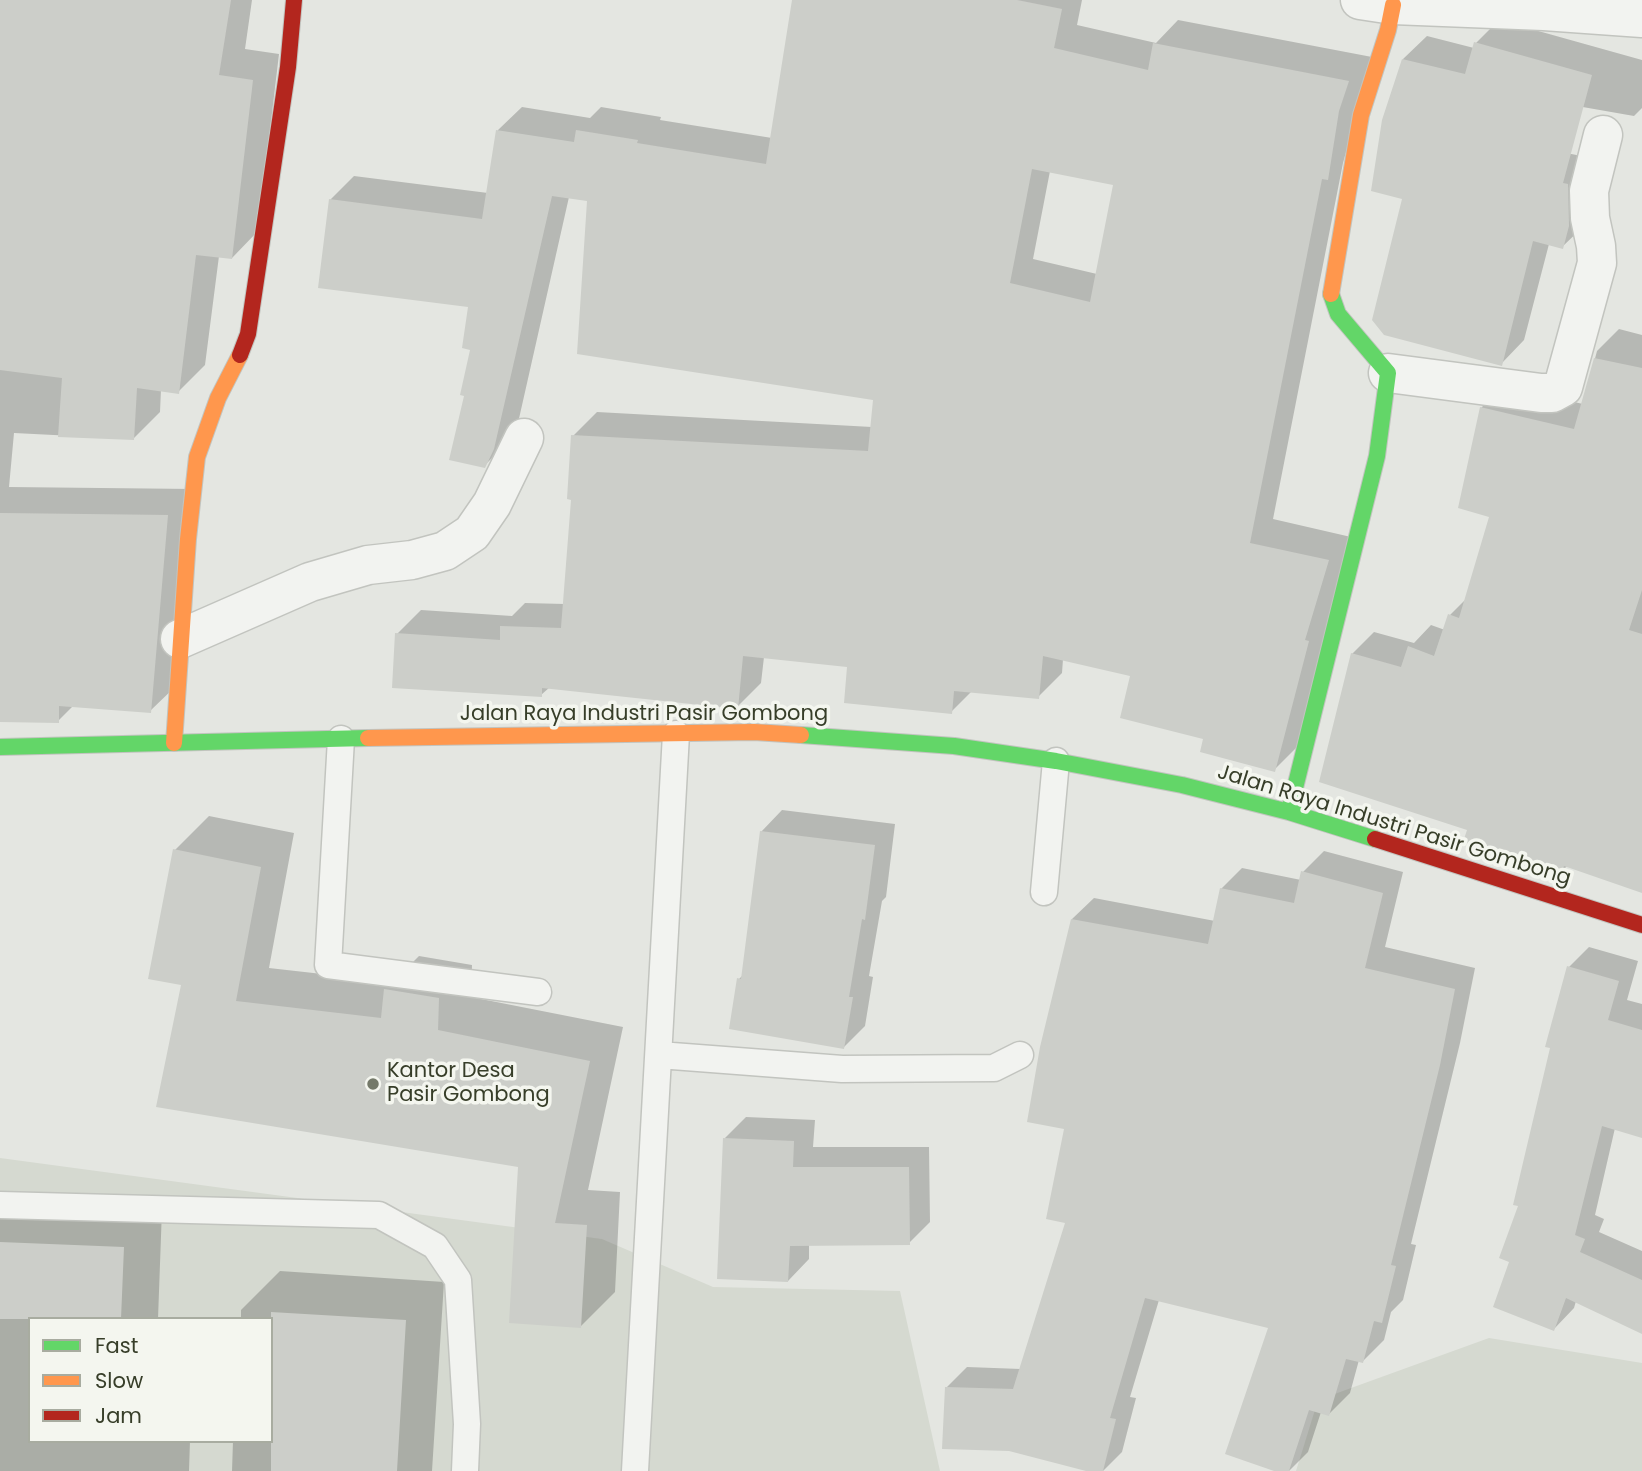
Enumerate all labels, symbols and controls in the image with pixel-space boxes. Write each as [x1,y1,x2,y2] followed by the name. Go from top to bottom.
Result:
[460,702,828,728] street label: Jalan Raya Industri Pasir Gombong
[1214,760,1574,892] street label: Jalan Raya Industri Pasir Gombong
[387,1059,550,1109] place label: Kantor Desa Pasir Gombong
[365,1076,381,1092] marker: Kantor Desa Pasir Gombong
[28,1317,273,1443] legend
[95,1331,138,1360] text: Fast
[95,1366,143,1395] text: Slow
[95,1401,142,1430] text: Jam

